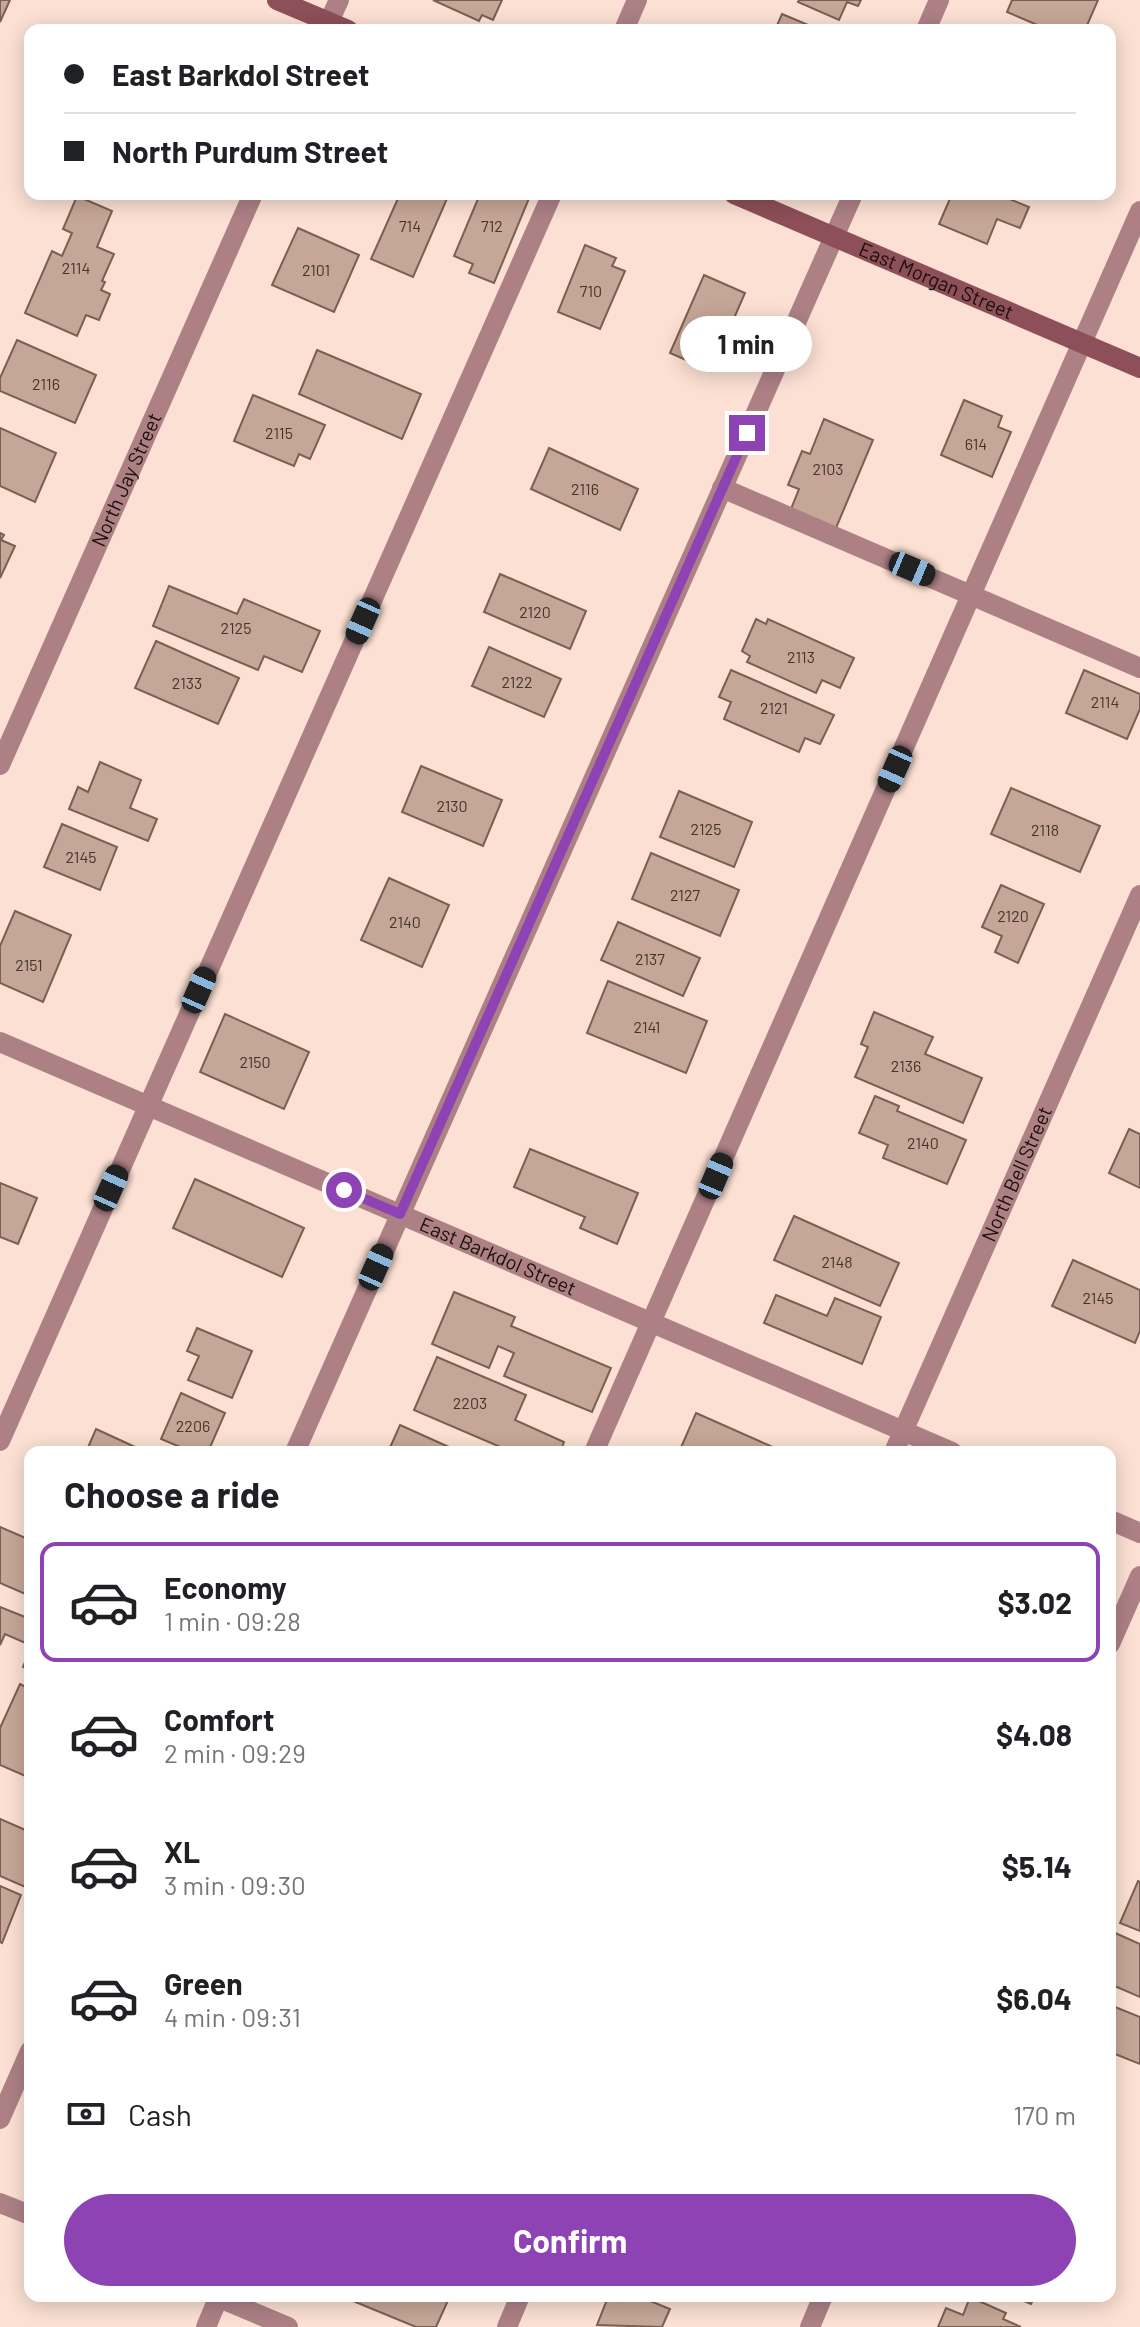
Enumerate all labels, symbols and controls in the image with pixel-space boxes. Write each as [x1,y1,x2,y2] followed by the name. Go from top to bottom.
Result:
[112,56,369,92] text: East Barkdol Street
[112,133,388,169] text: North Purdum Street
[399,216,421,235] house number: 714
[481,216,503,235] house number: 712
[856,236,1018,323] street label: East Morgan Street
[62,258,90,277] house number: 2114
[302,260,330,279] house number: 2101
[580,281,602,300] house number: 710
[681,317,813,373] callout: 1 min
[718,328,774,359] text: 1 min
[32,374,60,393] house number: 2116
[85,409,166,550] street label: North Jay Street
[729,415,765,451] route end
[265,423,293,442] house number: 2115
[965,434,987,453] house number: 614
[812,459,844,478] house number: 2103
[571,479,599,498] house number: 2116
[885,549,939,589] car
[342,594,384,648] car
[519,602,551,621] house number: 2120
[221,618,251,637] house number: 2125
[787,647,815,666] house number: 2113
[501,672,533,691] house number: 2122
[172,673,202,692] house number: 2133
[1091,692,1119,711] house number: 2114
[760,698,788,717] house number: 2121
[874,742,916,796] car
[436,796,468,815] house number: 2130
[691,819,721,838] house number: 2125
[1031,820,1059,839] house number: 2118
[66,847,97,866] house number: 2145
[670,885,700,904] house number: 2127
[997,906,1029,925] house number: 2120
[389,912,421,931] house number: 2140
[635,949,665,968] house number: 2137
[15,955,43,974] house number: 2151
[178,963,220,1017] car
[634,1017,660,1036] house number: 2141
[239,1052,271,1071] house number: 2150
[891,1056,921,1075] house number: 2136
[976,1102,1056,1245] street label: North Bell Street
[907,1133,939,1152] house number: 2140
[696,1149,736,1203] car
[90,1161,132,1215] car
[326,1172,362,1208] route start
[416,1211,580,1300] street label: East Barkdol Street
[355,1240,397,1294] car
[821,1252,853,1271] house number: 2148
[1083,1288,1114,1307] house number: 2145
[453,1393,487,1412] house number: 2203
[176,1416,210,1435] house number: 2206
[64,1472,280,1515] text: Choose a ride
[68,1566,140,1638] icon: car
[164,1569,287,1605] text: Economy
[997,1584,1072,1620] text: $3.02
[164,1605,301,1636] text: 1 min · 09:28
[68,1698,140,1770] icon: car
[164,1701,274,1737] text: Comfort
[996,1716,1072,1752] text: $4.08
[164,1737,306,1768] text: 2 min · 09:29
[68,1830,140,1902] icon: car
[164,1833,200,1869] text: XL
[1002,1848,1072,1884] text: $5.14
[164,1869,306,1900] text: 3 min · 09:30
[68,1962,140,2034] icon: car
[164,1965,243,2001] text: Green
[996,1980,1072,2016] text: $6.04
[164,2001,301,2032] text: 4 min · 09:31
[64,2092,108,2136] icon: cash
[128,2096,192,2132] text: Cash
[1013,2099,1076,2130] text: 170 m
[64,2194,1076,2286] button: Confirm

